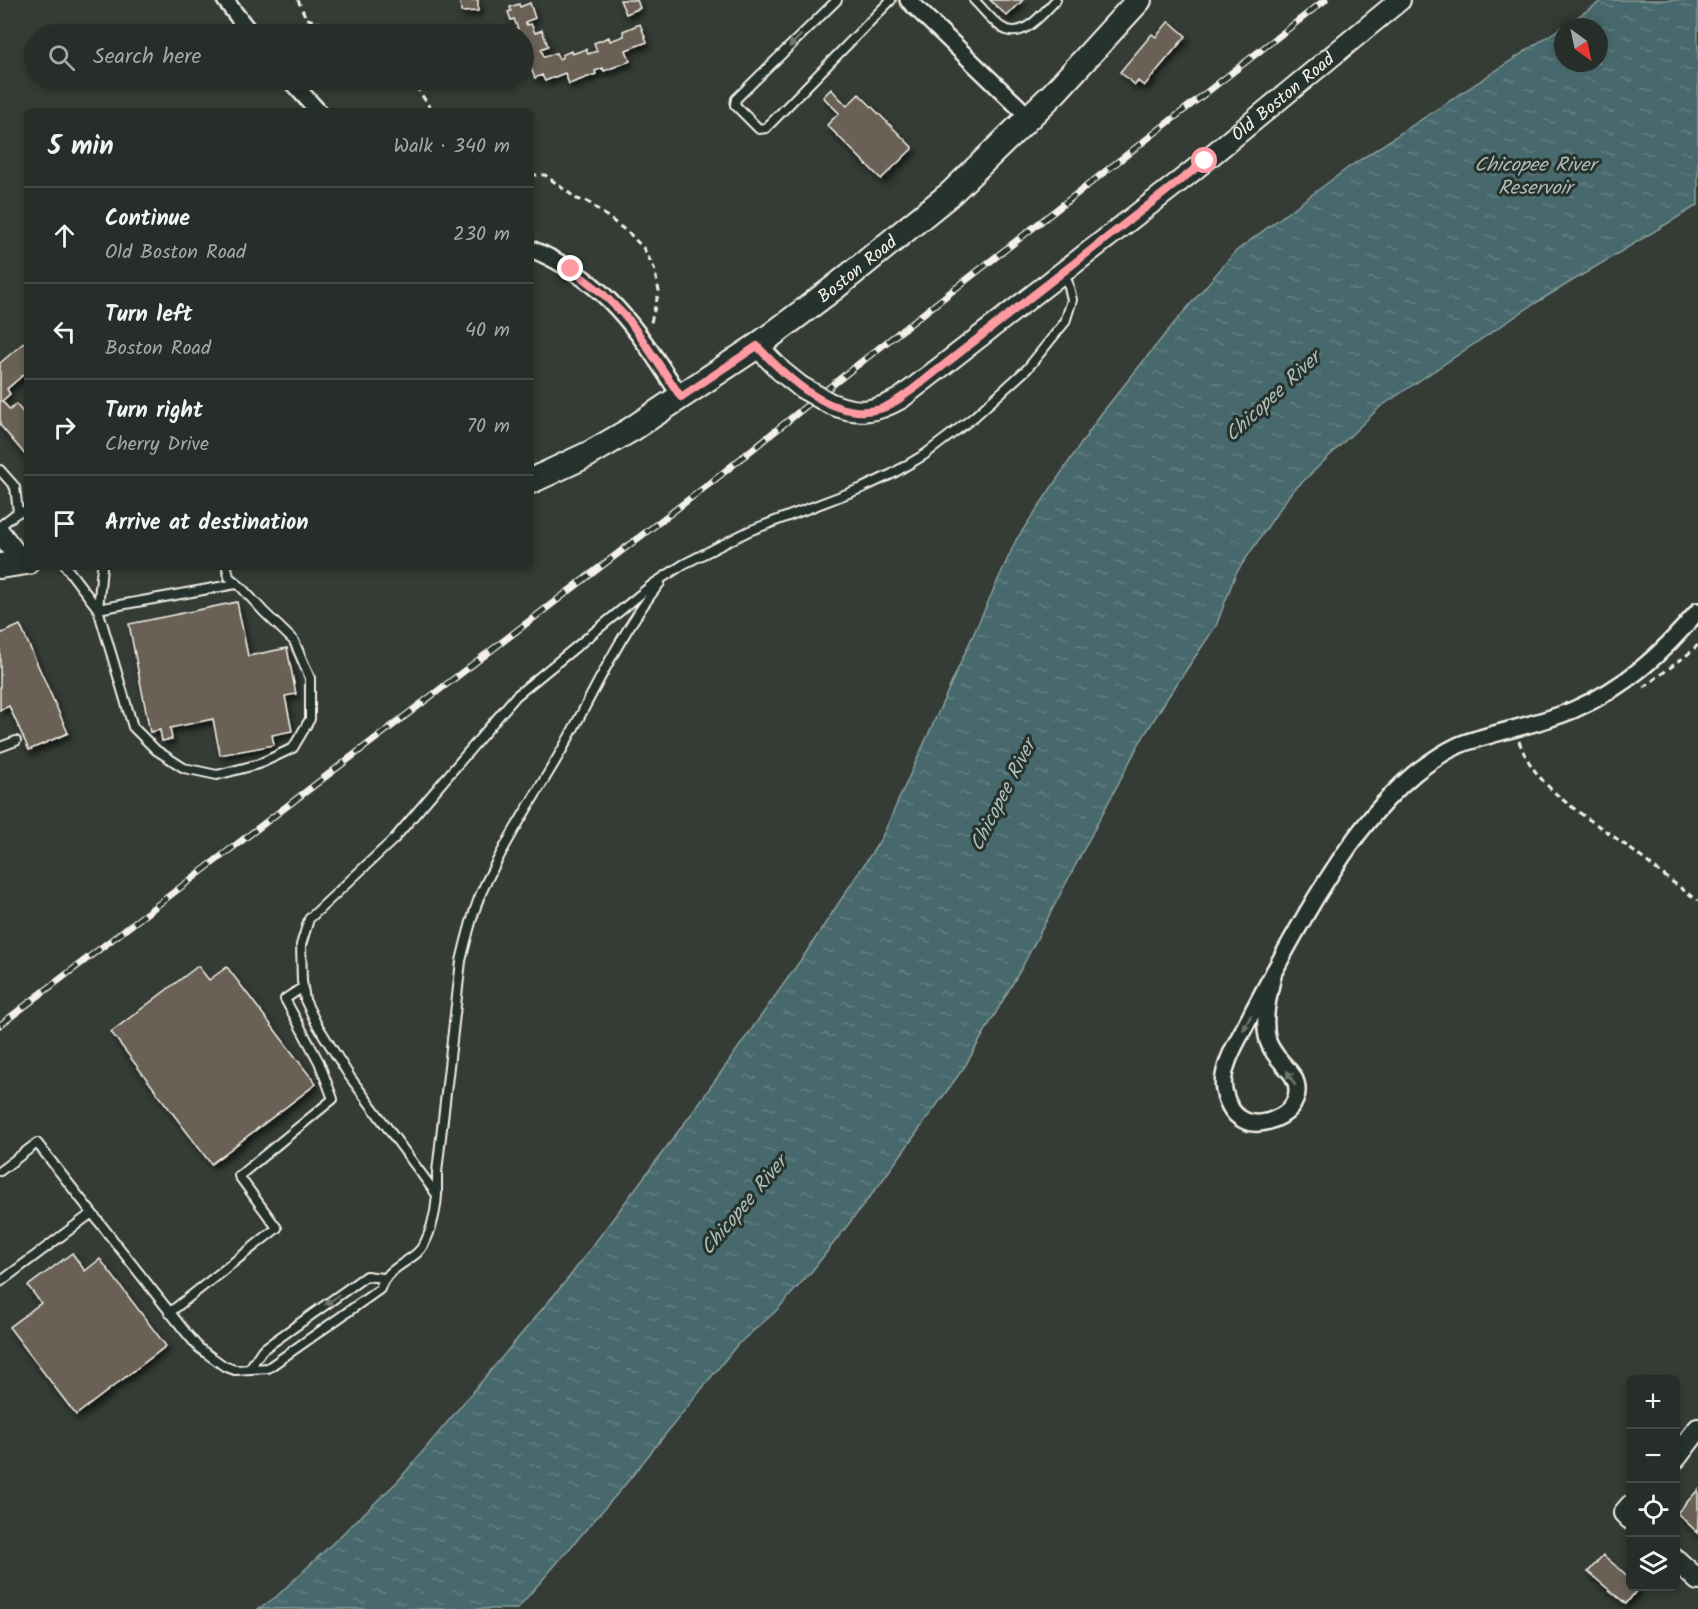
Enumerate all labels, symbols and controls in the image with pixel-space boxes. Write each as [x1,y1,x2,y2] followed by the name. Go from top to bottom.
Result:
[1554,18,1608,72] north arrow
[24,24,534,90] search box
[787,34,802,48] one-way arrow
[93,40,201,75] text: Search here
[45,41,78,74] icon: search
[1225,46,1343,149] street label: Old Boston Road
[48,126,114,168] text: 5 min
[394,131,510,163] text: Walk · 340 m
[1191,147,1217,173] route start
[1474,150,1600,205] water label: Chicopee River Reservoir
[105,202,190,237] text: Continue
[48,219,81,252] icon: ahead
[453,219,510,251] text: 230 m
[812,228,905,312] street label: Boston Road
[105,237,246,269] text: Old Boston Road
[557,255,583,281] route end
[105,298,192,333] text: Turn left
[48,315,81,348] icon: left
[465,315,510,347] text: 40 m
[105,333,211,365] text: Boston Road
[1218,341,1332,451] water label: Chicopee River
[105,394,203,429] text: Turn right
[48,411,81,444] icon: right
[467,411,510,443] text: 70 m
[105,429,209,461] text: Cherry Drive
[105,506,308,541] text: Arrive at destination
[48,507,81,540] icon: arrive
[962,731,1048,857] water label: Chicopee River
[1242,1014,1252,1031] one-way arrow
[1286,1069,1296,1086] one-way arrow
[693,1146,799,1263] water label: Chicopee River
[325,1293,340,1305] one-way arrow
[1626,1375,1680,1591] map controls
[1626,1375,1680,1429] button: +
[1626,1429,1680,1483] button: −
[1626,1483,1680,1537] button: locate
[1626,1537,1680,1591] button: layers

